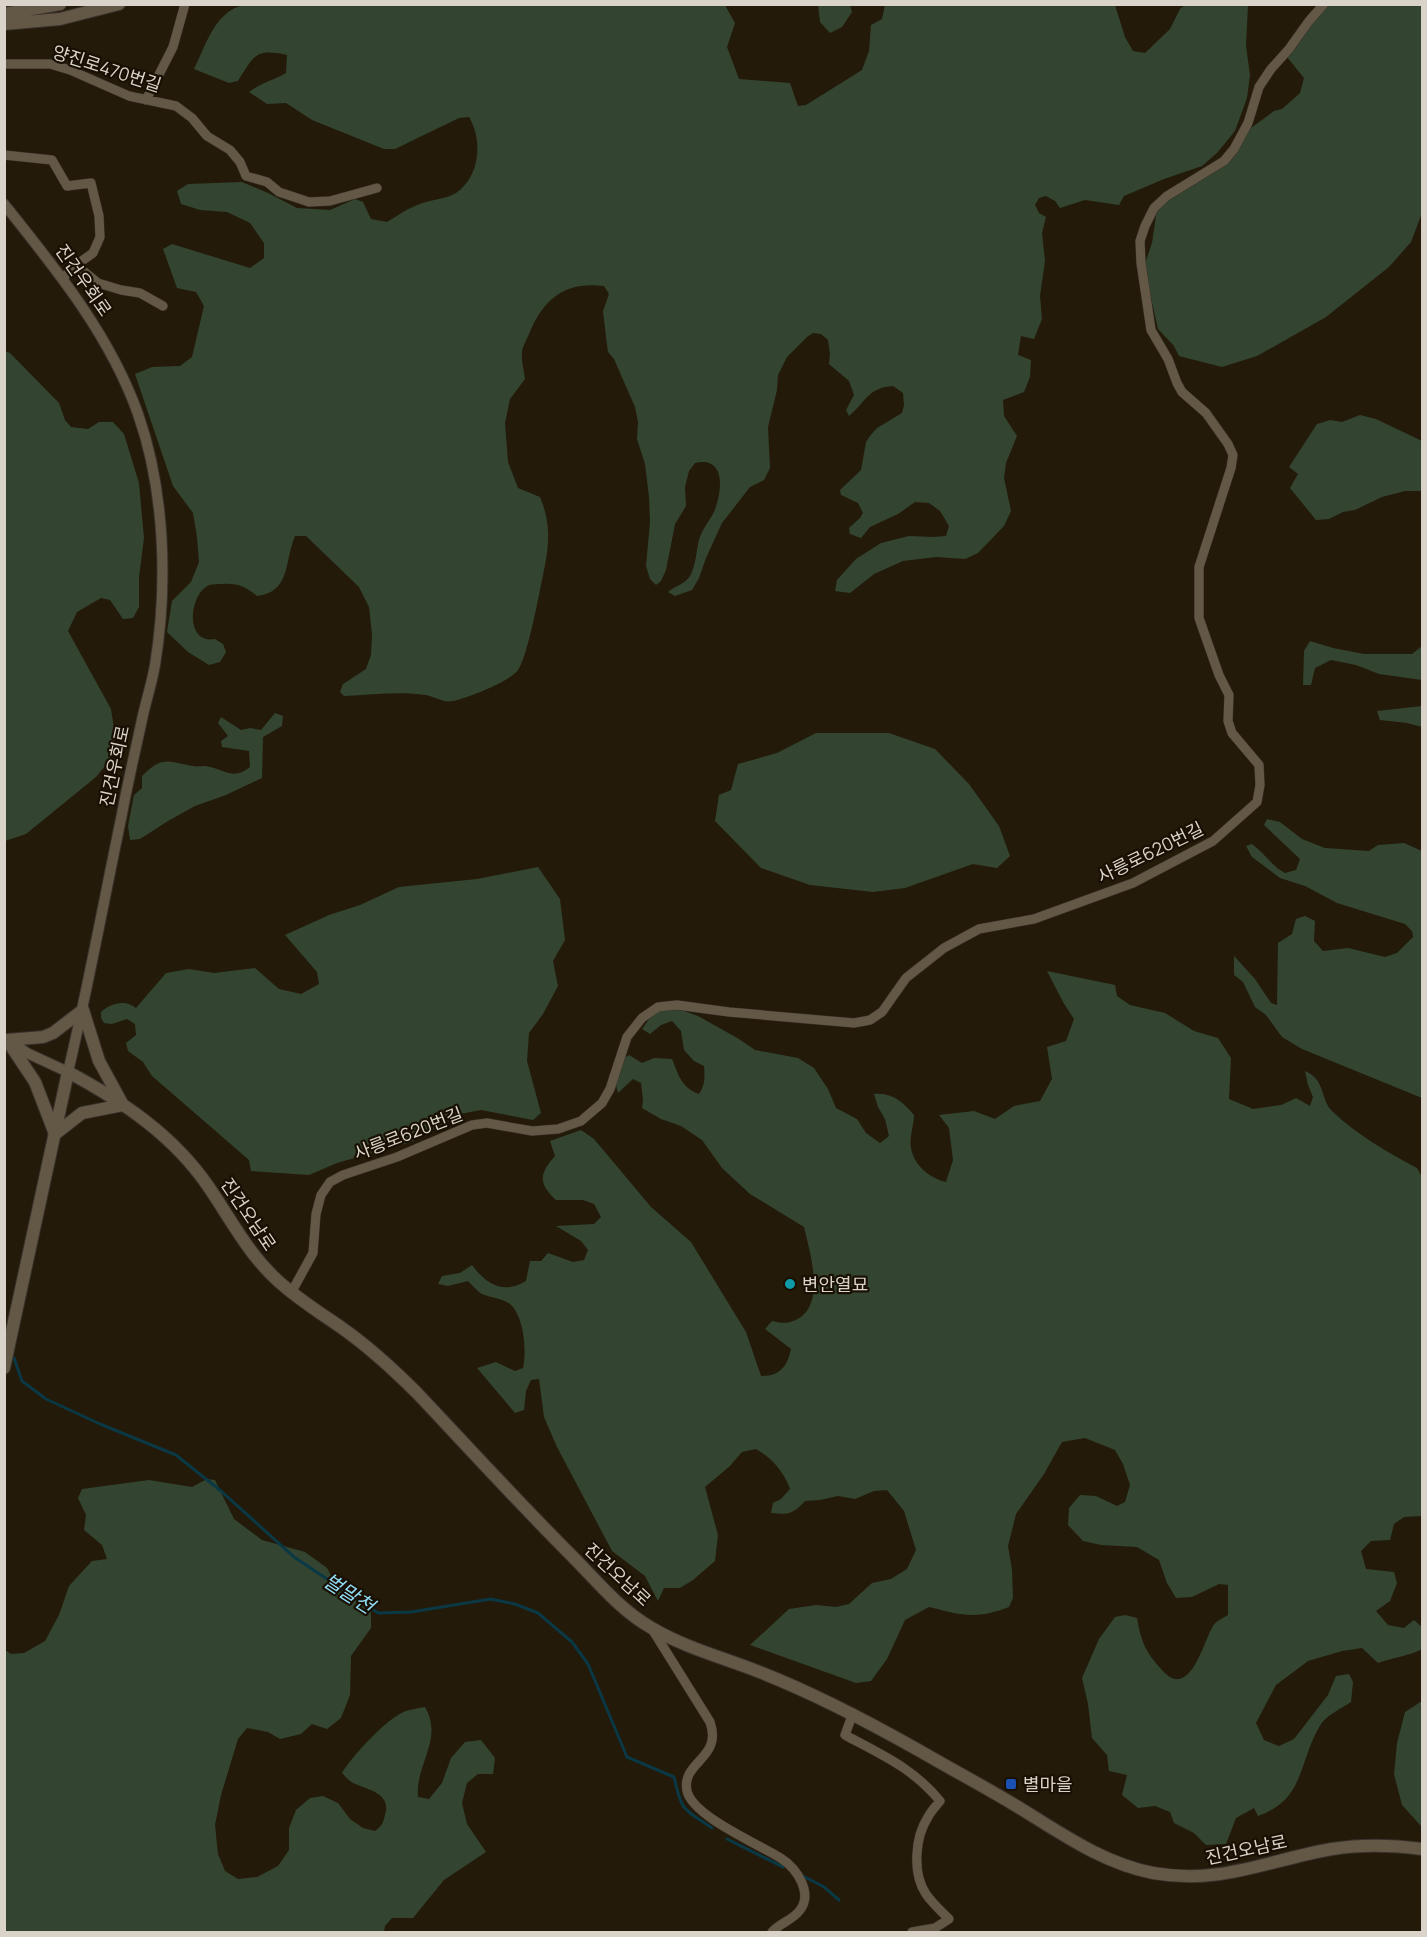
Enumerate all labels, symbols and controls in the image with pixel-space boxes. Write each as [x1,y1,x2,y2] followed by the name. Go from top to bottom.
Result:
[49,39,165,97] street label: 양진로470번길
[50,239,118,321] street label: 진건우회로
[94,723,134,809] street label: 진건우회로
[1093,816,1207,888] street label: 사릉로620번길
[350,1101,466,1165] street label: 사릉로620번길
[216,1173,282,1255] street label: 진건오남로
[802,1272,868,1296] place label: 변안열묘
[783,1277,797,1291] marker: 변안열묘
[580,1537,656,1611] street label: 진건오남로
[318,1567,382,1621] water label: 벌말천
[1023,1772,1073,1796] place label: 별마을
[1004,1777,1018,1791] marker: 별마을
[1203,1829,1289,1869] street label: 진건오남로

